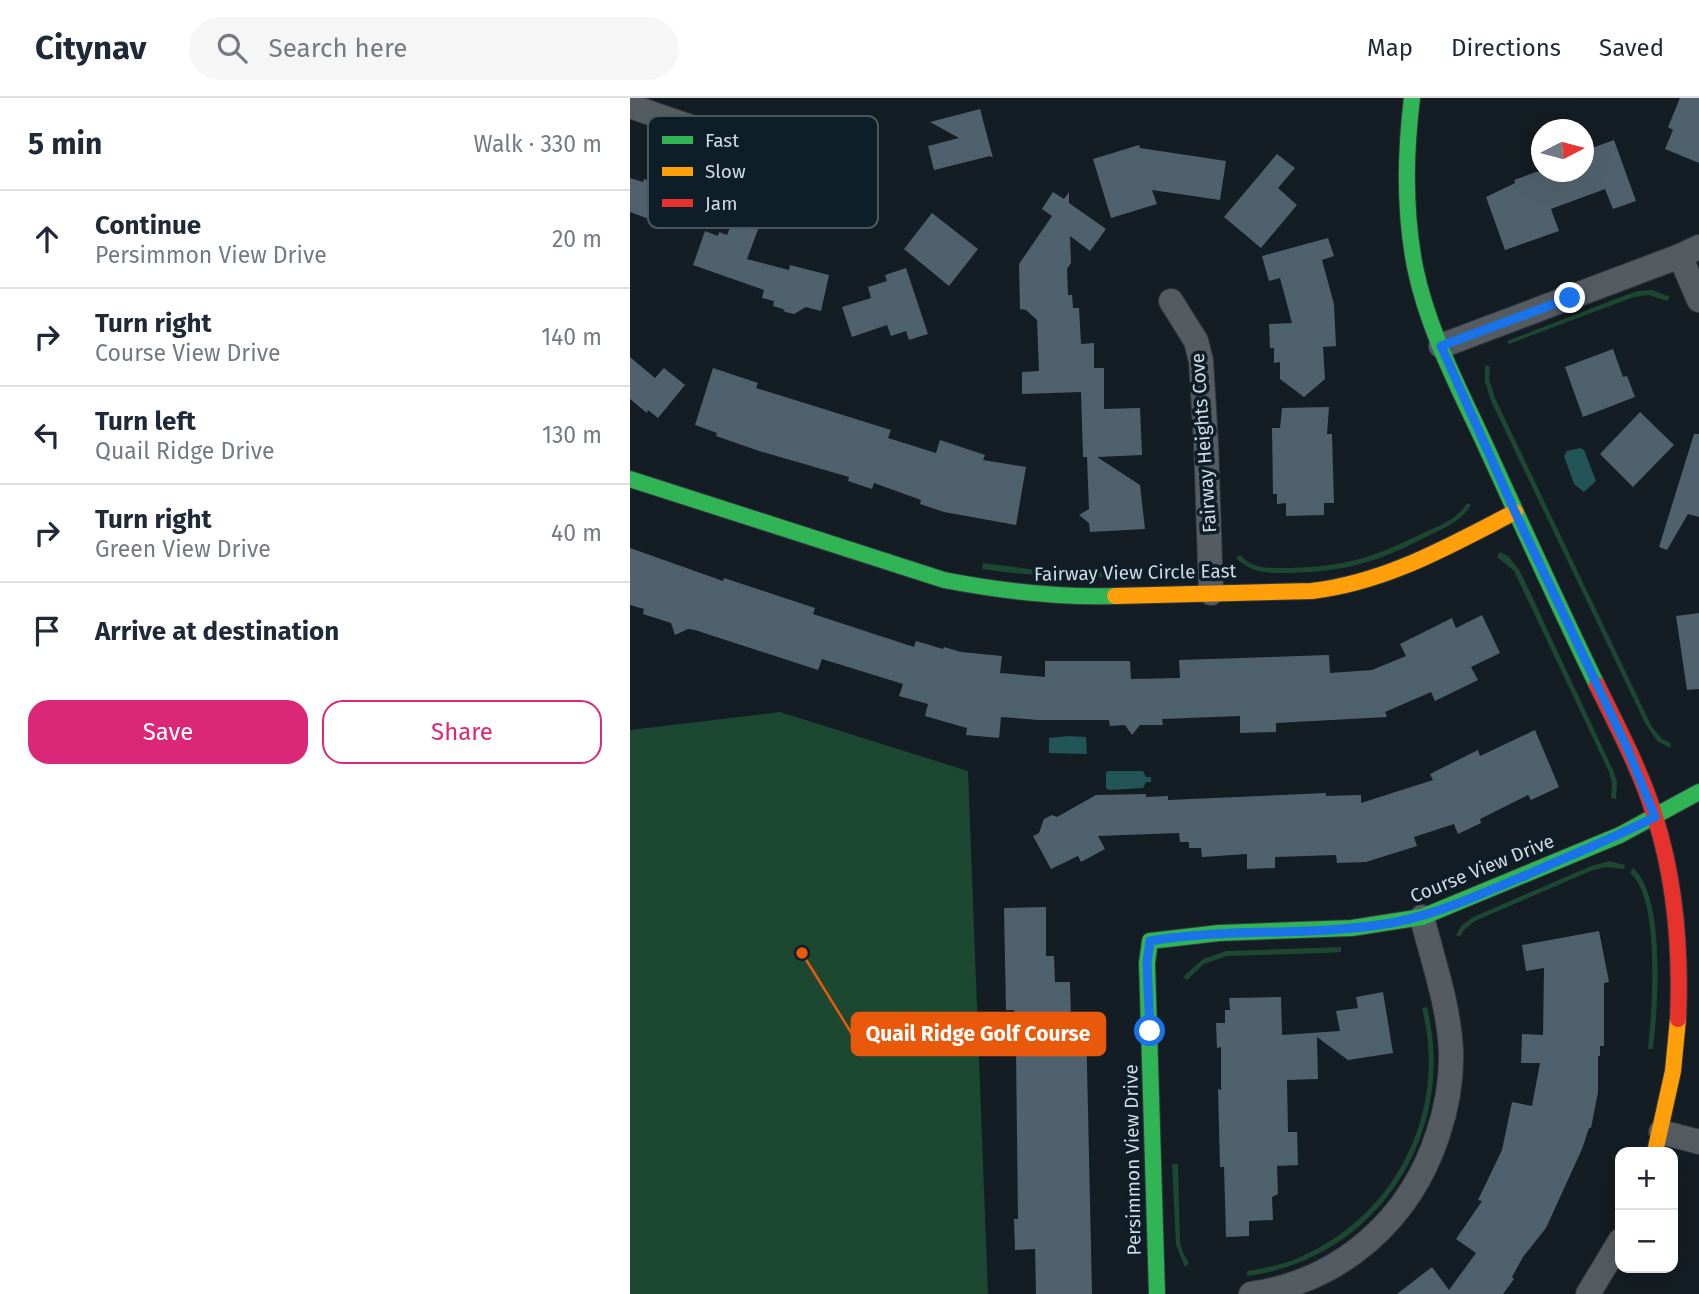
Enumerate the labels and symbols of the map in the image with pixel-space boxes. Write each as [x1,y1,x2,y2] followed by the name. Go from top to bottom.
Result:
[648,116,878,228] legend
[1531,119,1594,182] north arrow
[705,129,739,152] text: Fast
[705,160,746,183] text: Slow
[705,192,737,215] text: Jam
[1554,282,1585,313] route end
[1186,352,1221,534] street label: Fairway Heights Cove
[1034,559,1237,586] street label: Fairway View Circle East
[1407,829,1558,908] street label: Course View Drive
[852,1013,1105,1055] callout: Quail Ridge Golf Course
[1134,1015,1165,1046] route start
[866,1021,1091,1047] text: Quail Ridge Golf Course
[1119,1064,1146,1256] street label: Persimmon View Drive

